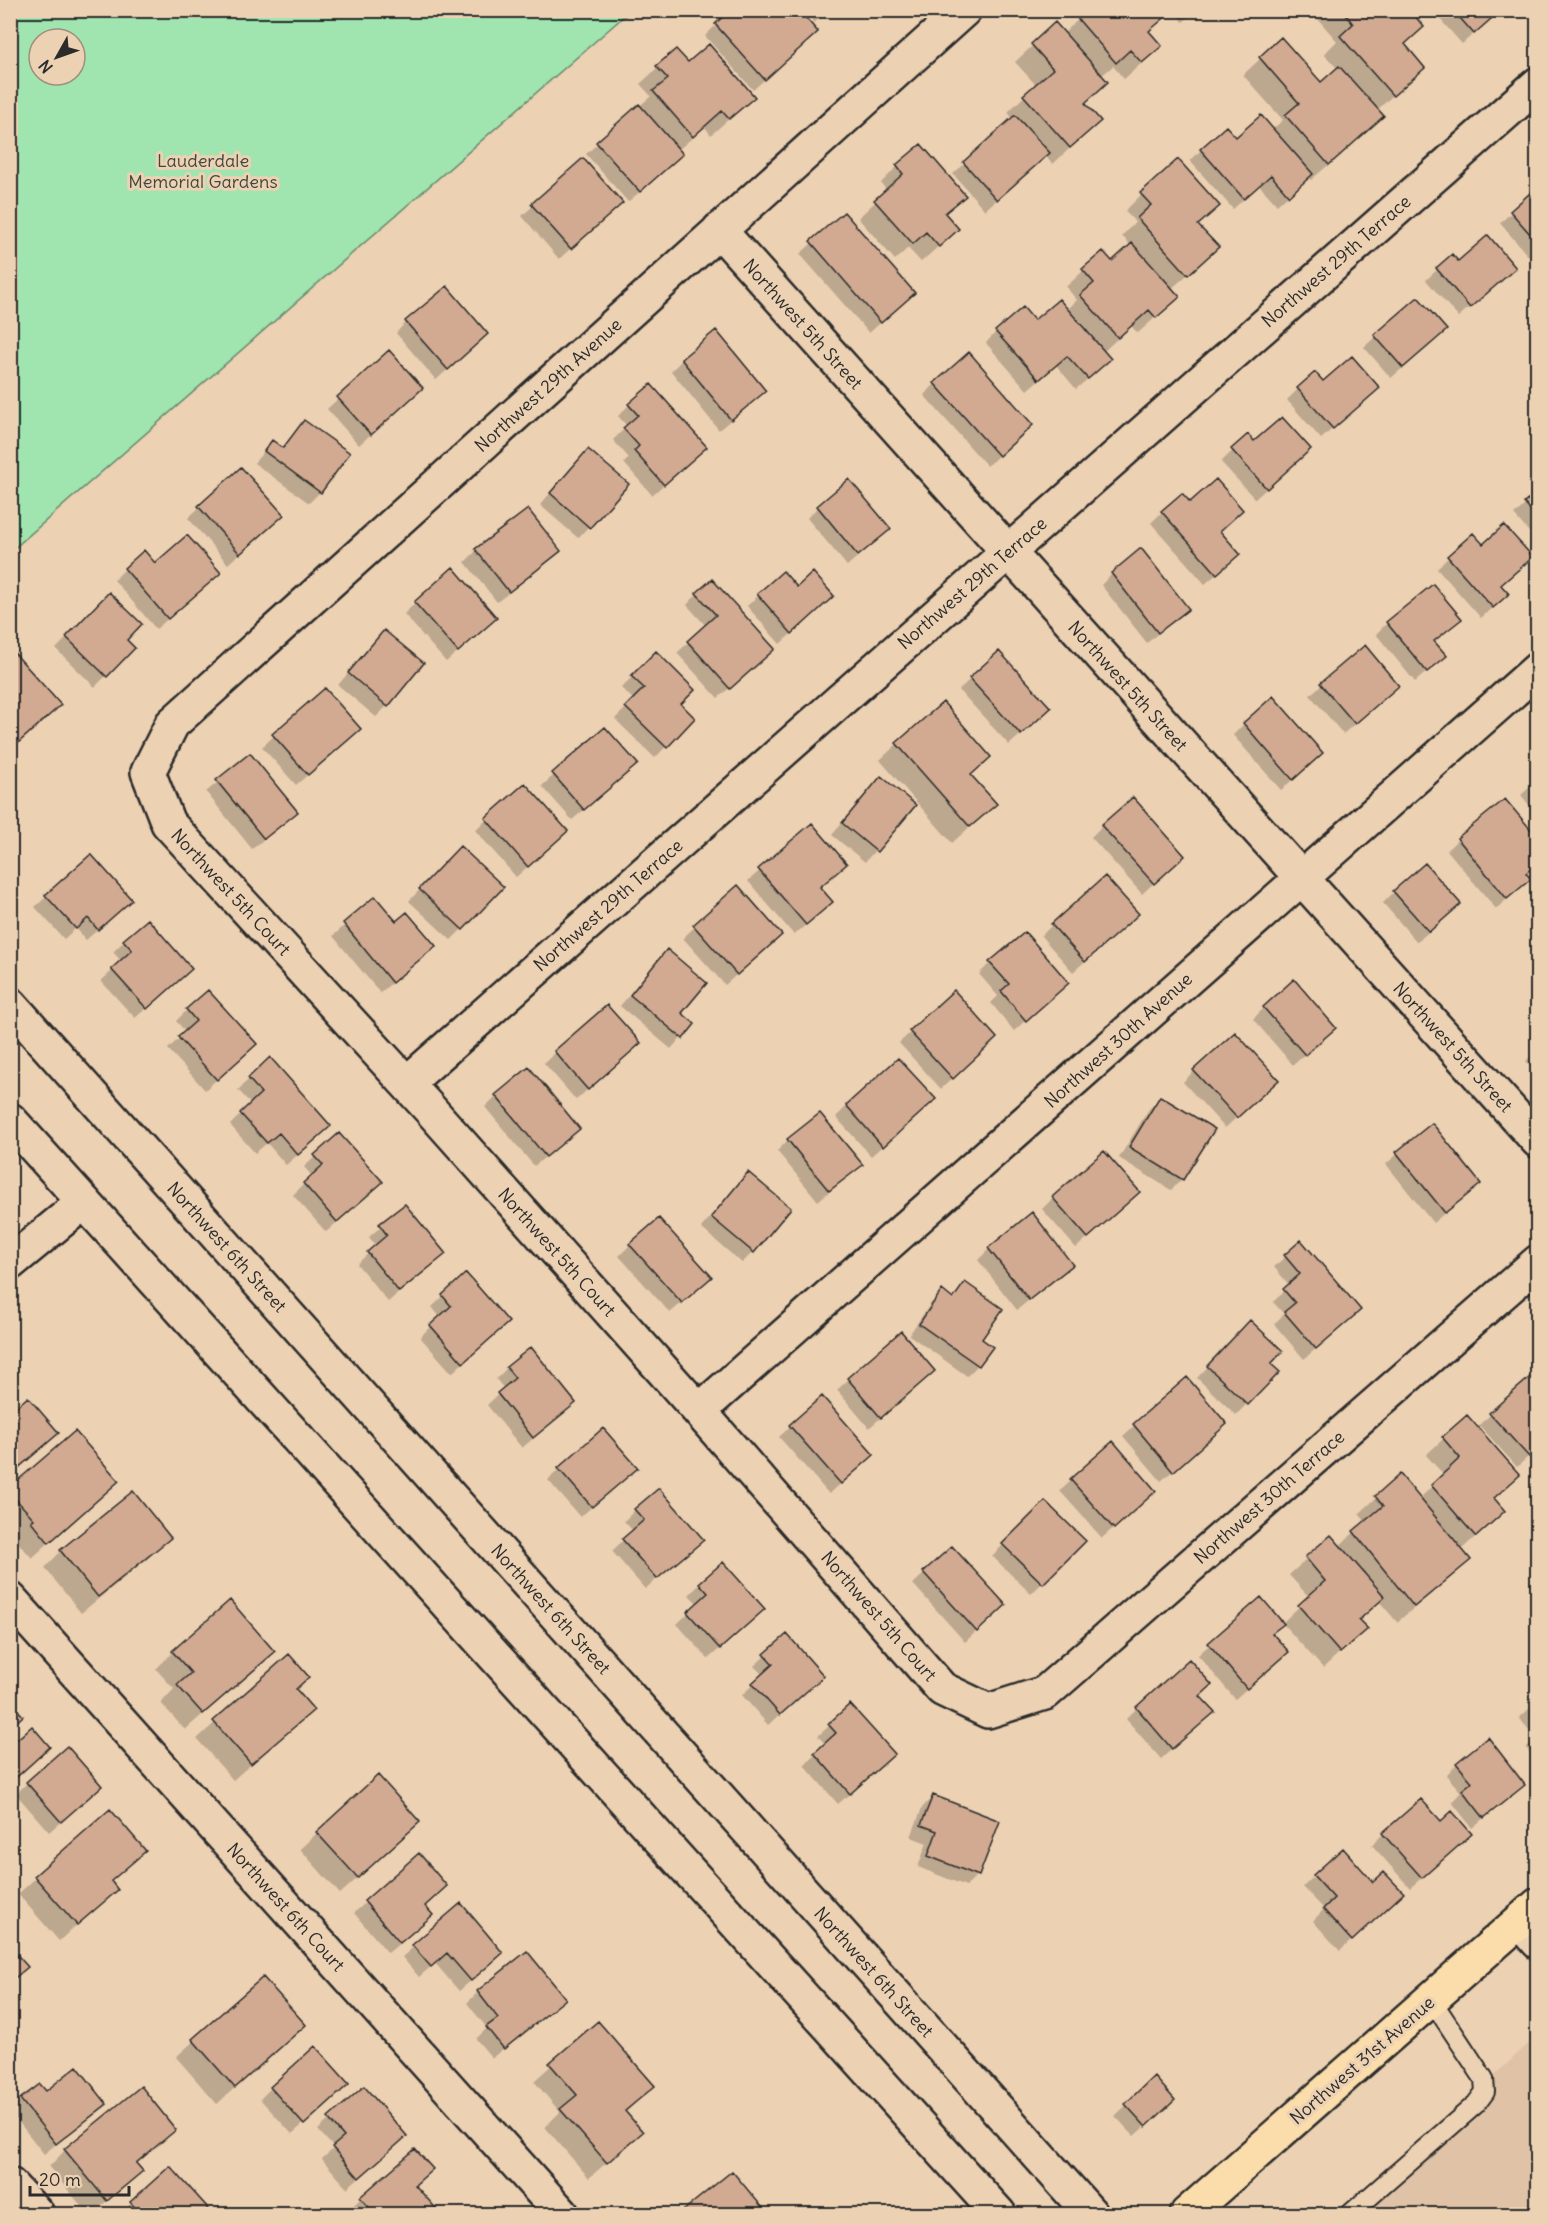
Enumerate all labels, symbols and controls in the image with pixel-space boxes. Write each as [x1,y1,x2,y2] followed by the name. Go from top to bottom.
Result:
[27,27,87,87] north arrow
[34,56,57,77] text: N
[128,149,278,193] park label: Lauderdale Memorial Gardens
[1257,190,1415,332] street label: Northwest 29th Terrace
[738,254,868,394] street label: Northwest 5th Street
[470,313,626,457] street label: Northwest 29th Avenue
[893,512,1051,654] street label: Northwest 29th Terrace
[1063,616,1193,756] street label: Northwest 5th Street
[166,824,296,960] street label: Northwest 5th Court
[529,834,687,976] street label: Northwest 29th Terrace
[1039,967,1197,1113] street label: Northwest 30th Avenue
[1388,977,1518,1117] street label: Northwest 5th Street
[162,1177,292,1317] street label: Northwest 6th Street
[493,1183,621,1321] street label: Northwest 5th Court
[1189,1425,1349,1569] street label: Northwest 30th Terrace
[486,1539,616,1679] street label: Northwest 6th Street
[816,1546,942,1686] street label: Northwest 5th Court
[222,1838,350,1976] street label: Northwest 6th Court
[809,1902,939,2042] street label: Northwest 6th Street
[1285,1991,1439,2129] street label: Northwest 31st Avenue
[30,2159,129,2197] scale bar
[39,2168,81,2191] text: 20 m

